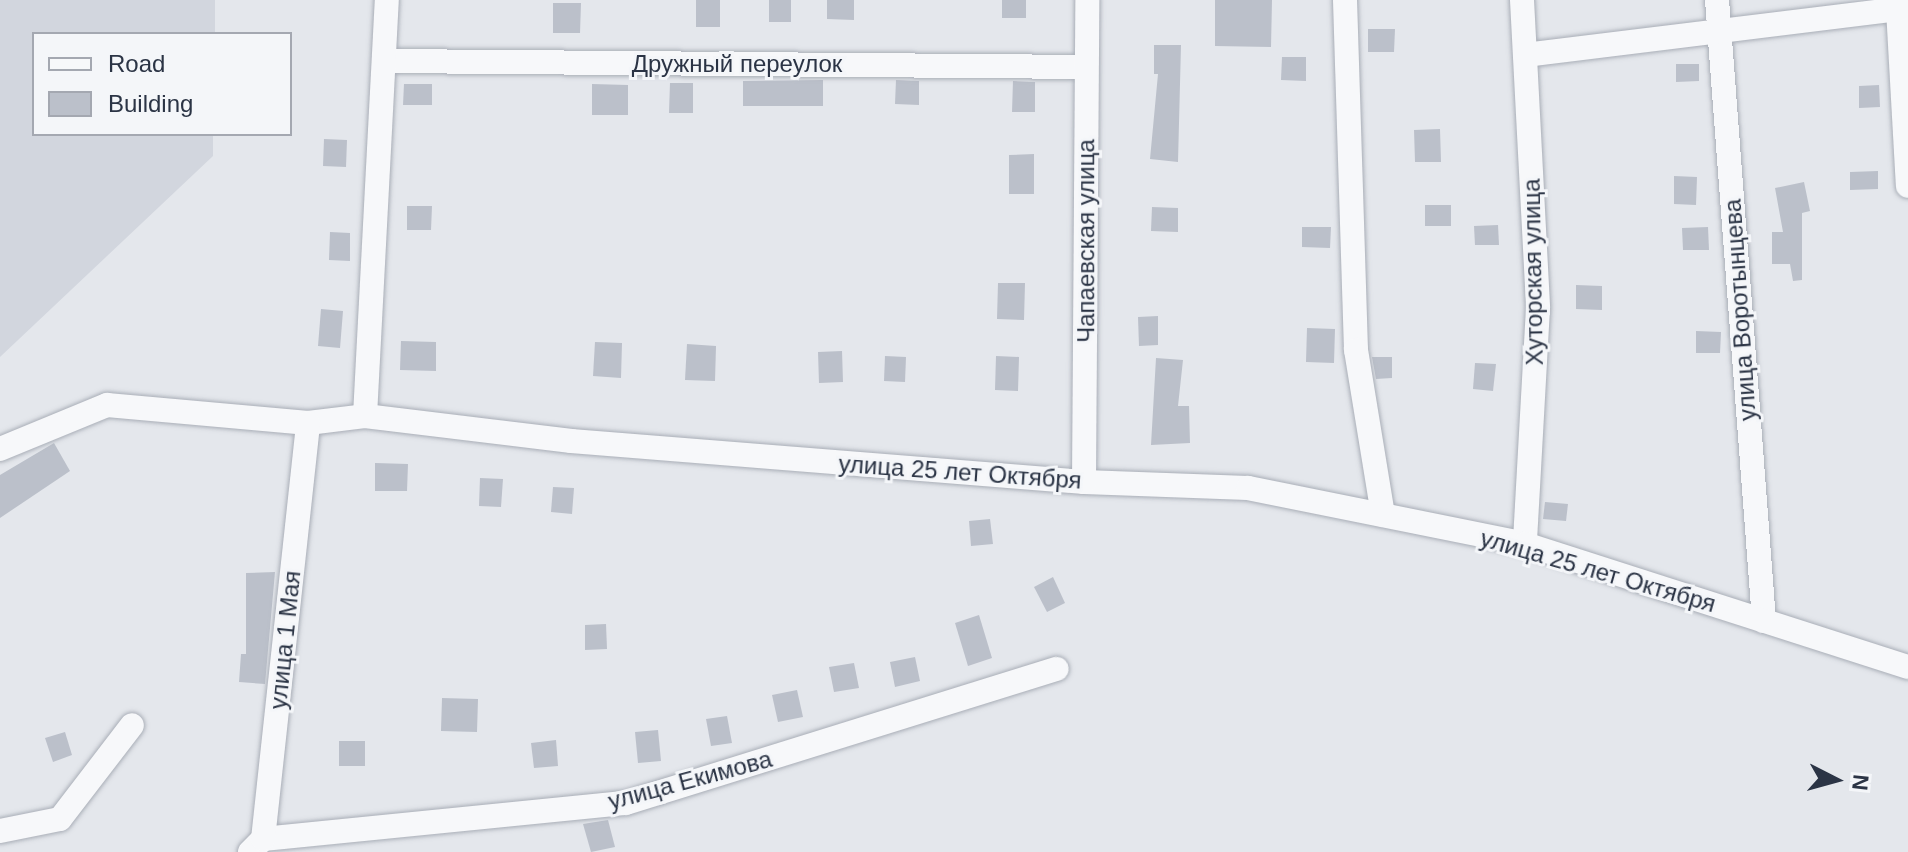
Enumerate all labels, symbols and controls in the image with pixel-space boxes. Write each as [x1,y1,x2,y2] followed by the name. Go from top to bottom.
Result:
[32,32,292,136] legend
[108,50,165,77] text: Road
[632,50,842,78] street label: Дружный переулок
[108,90,193,117] text: Building
[1072,139,1100,343] street label: Чапаевская улица
[1517,178,1549,366] street label: Хуторская улица
[1718,198,1762,422] street label: улица Воротынцева
[838,449,1082,495] street label: улица 25 лет Октября
[1477,524,1719,618] street label: улица 25 лет Октября
[263,569,307,711] street label: улица 1 Мая
[1796,740,1876,820] north arrow
[605,744,775,816] street label: улица Екимова
[1847,773,1874,792] text: N

